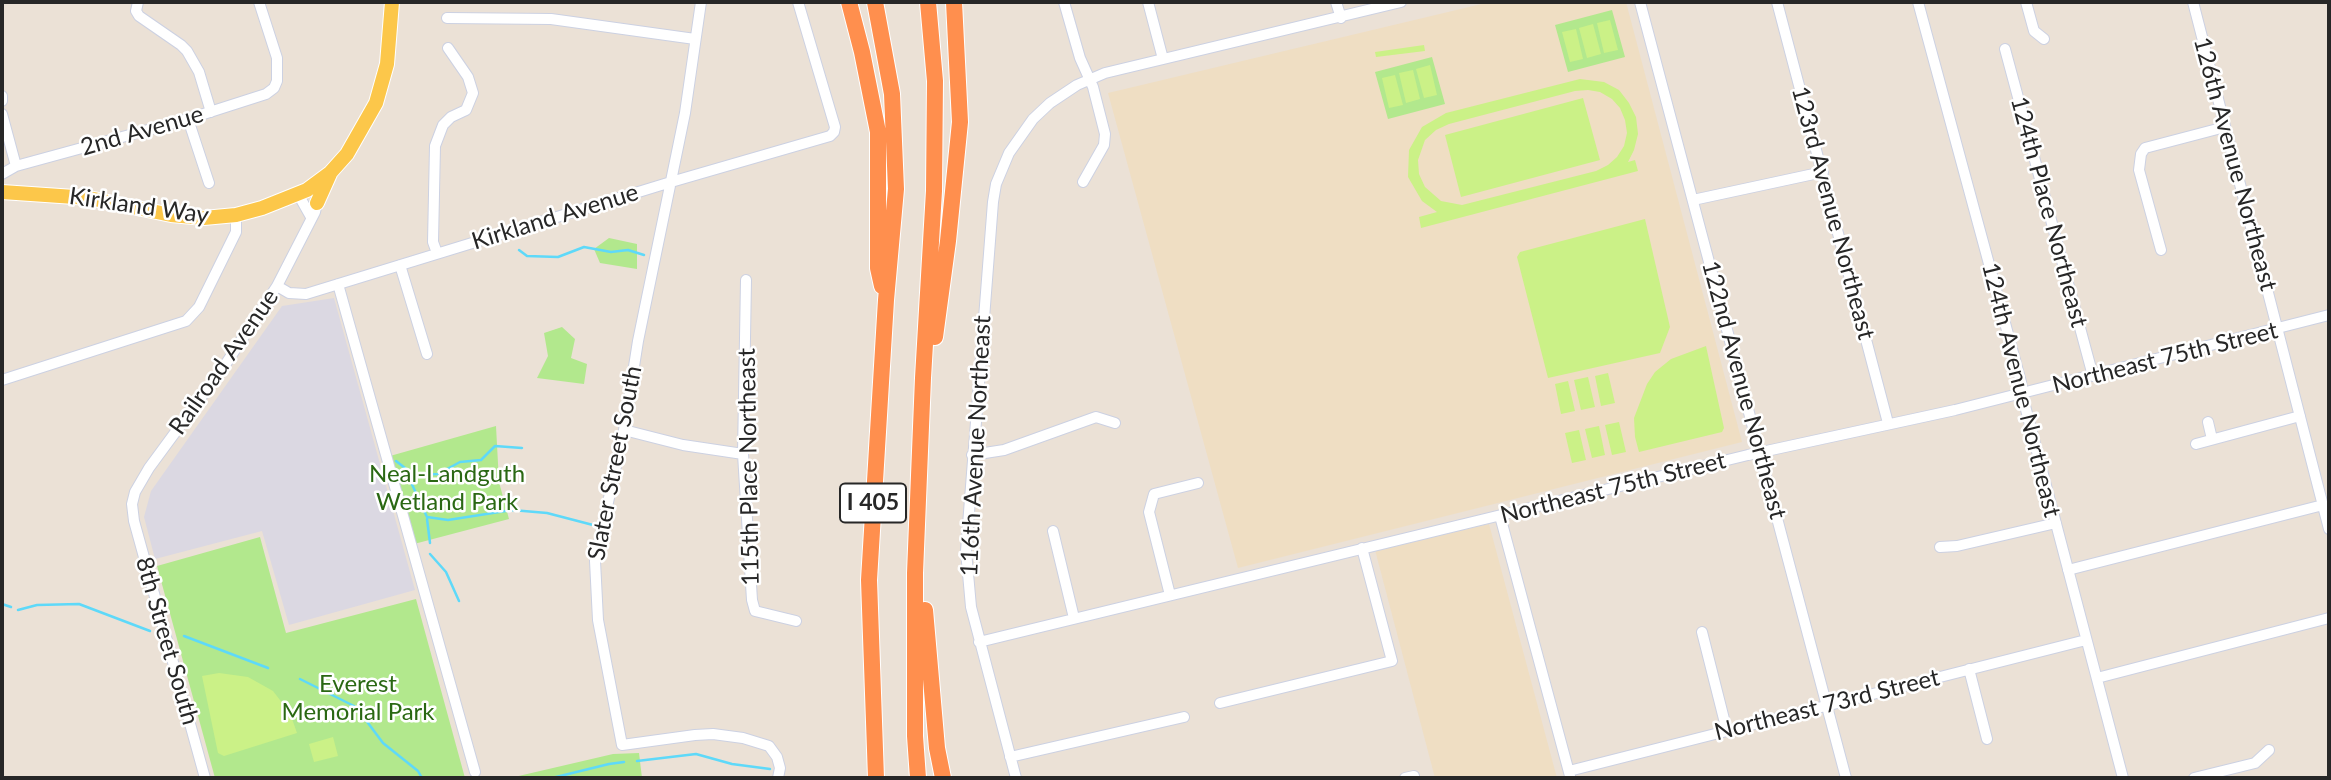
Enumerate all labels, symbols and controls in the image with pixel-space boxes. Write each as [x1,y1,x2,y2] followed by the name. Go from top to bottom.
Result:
[2187,34,2283,294] street label: 126th Avenue Northeast
[1785,83,1881,343] street label: 123rd Avenue Northeast
[2004,93,2094,331] street label: 124th Place Northeast
[77,100,207,162] street label: 2nd Avenue
[468,178,642,256] street label: Kirkland Avenue
[67,182,211,230] street label: Kirkland Way
[1696,258,1792,522] street label: 122nd Avenue Northeast
[1975,260,2067,520] street label: 124th Avenue Northeast
[163,284,285,440] street label: Railroad Avenue
[955,315,997,577] street label: 116th Avenue Northeast
[2049,316,2281,400] street label: Northeast 75th Street
[733,348,765,586] street label: 115th Place Northeast
[582,363,648,563] street label: Slater Street South
[1497,446,1729,530] street label: Northeast 75th Street
[369,460,525,516] park label: Neal-Landguth Wetland Park
[840,484,906,523] road number: I 405
[129,554,205,728] street label: 8th Street South
[1711,663,1943,747] street label: Northeast 73rd Street
[281,670,435,726] park label: Everest Memorial Park

